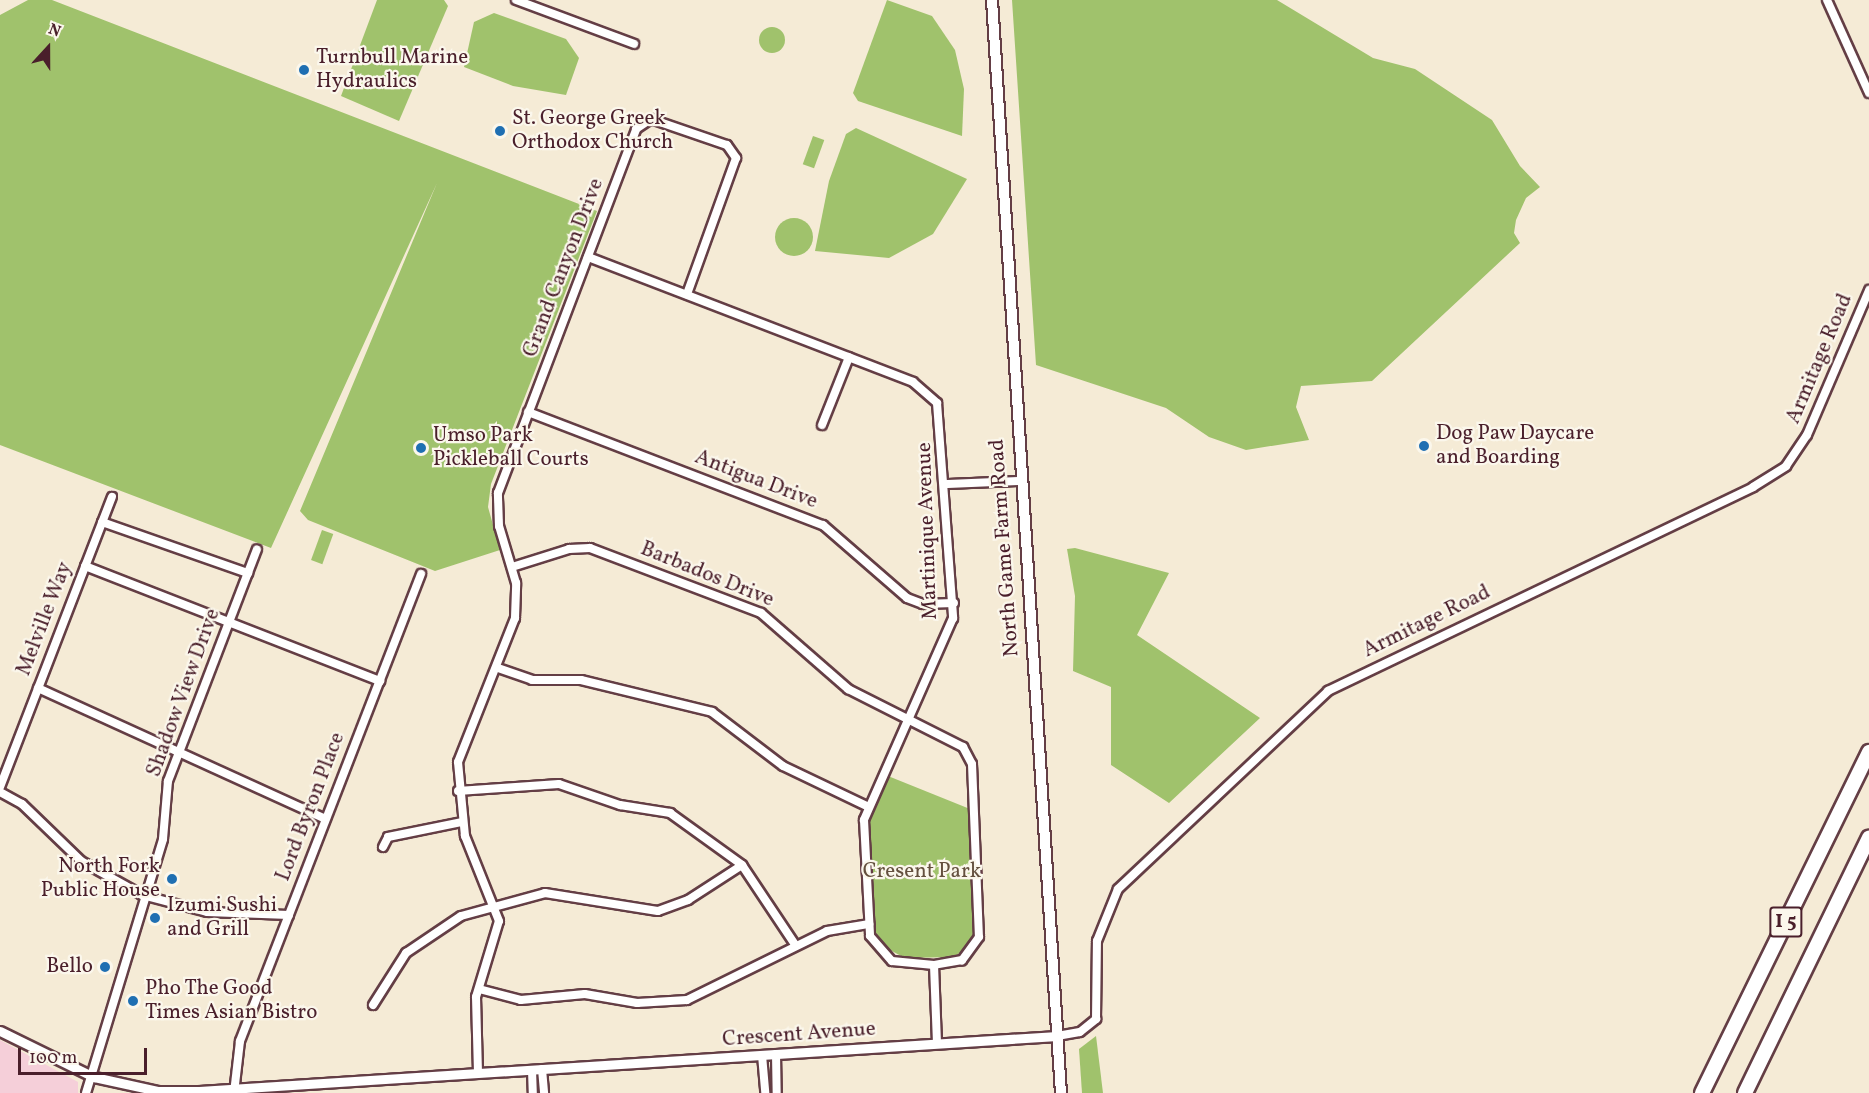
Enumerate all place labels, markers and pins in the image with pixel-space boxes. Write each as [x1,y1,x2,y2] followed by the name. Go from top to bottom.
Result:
[316,45,468,95] place label: Turnbull Marine Hydraulics
[297,63,311,77] marker: Turnbull Marine Hydraulics
[512,106,673,156] place label: St. George Greek Orthodox Church
[493,124,507,138] marker: St. George Greek Orthodox Church
[1436,421,1595,471] place label: Dog Paw Daycare and Boarding
[433,423,589,473] place label: Umso Park Pickleball Courts
[1417,439,1431,453] marker: Dog Paw Daycare and Boarding
[414,441,428,455] marker: Umso Park Pickleball Courts
[41,854,160,904] place label: North Fork Public House
[165,872,179,886] marker: North Fork Public House
[167,893,277,943] place label: Izumi Sushi and Grill
[148,911,162,925] marker: Izumi Sushi and Grill
[46,954,93,980] place label: Bello
[98,960,112,974] marker: Bello
[145,976,317,1026] place label: Pho The Good Times Asian Bistro
[126,994,140,1008] marker: Pho The Good Times Asian Bistro

